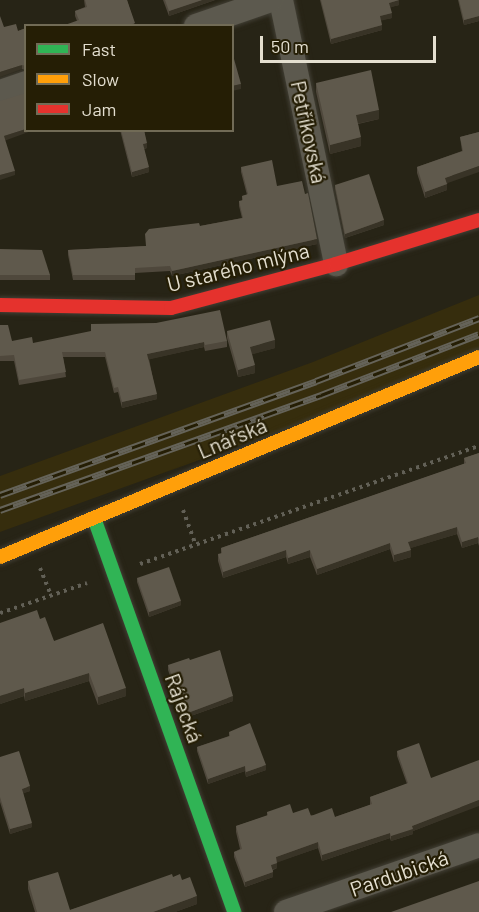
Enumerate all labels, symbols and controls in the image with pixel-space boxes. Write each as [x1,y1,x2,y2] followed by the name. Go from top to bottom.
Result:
[24,24,234,132] legend
[263,24,438,62] scale bar
[271,35,309,57] text: 50 m
[82,38,116,60] text: Fast
[82,68,119,90] text: Slow
[286,78,332,186] street label: Petříkovská
[82,98,116,120] text: Jam
[164,237,312,297] street label: U starého mlýna
[194,412,270,464] street label: Lnářská
[160,670,208,746] street label: Rájecká
[347,844,451,902] street label: Pardubická

